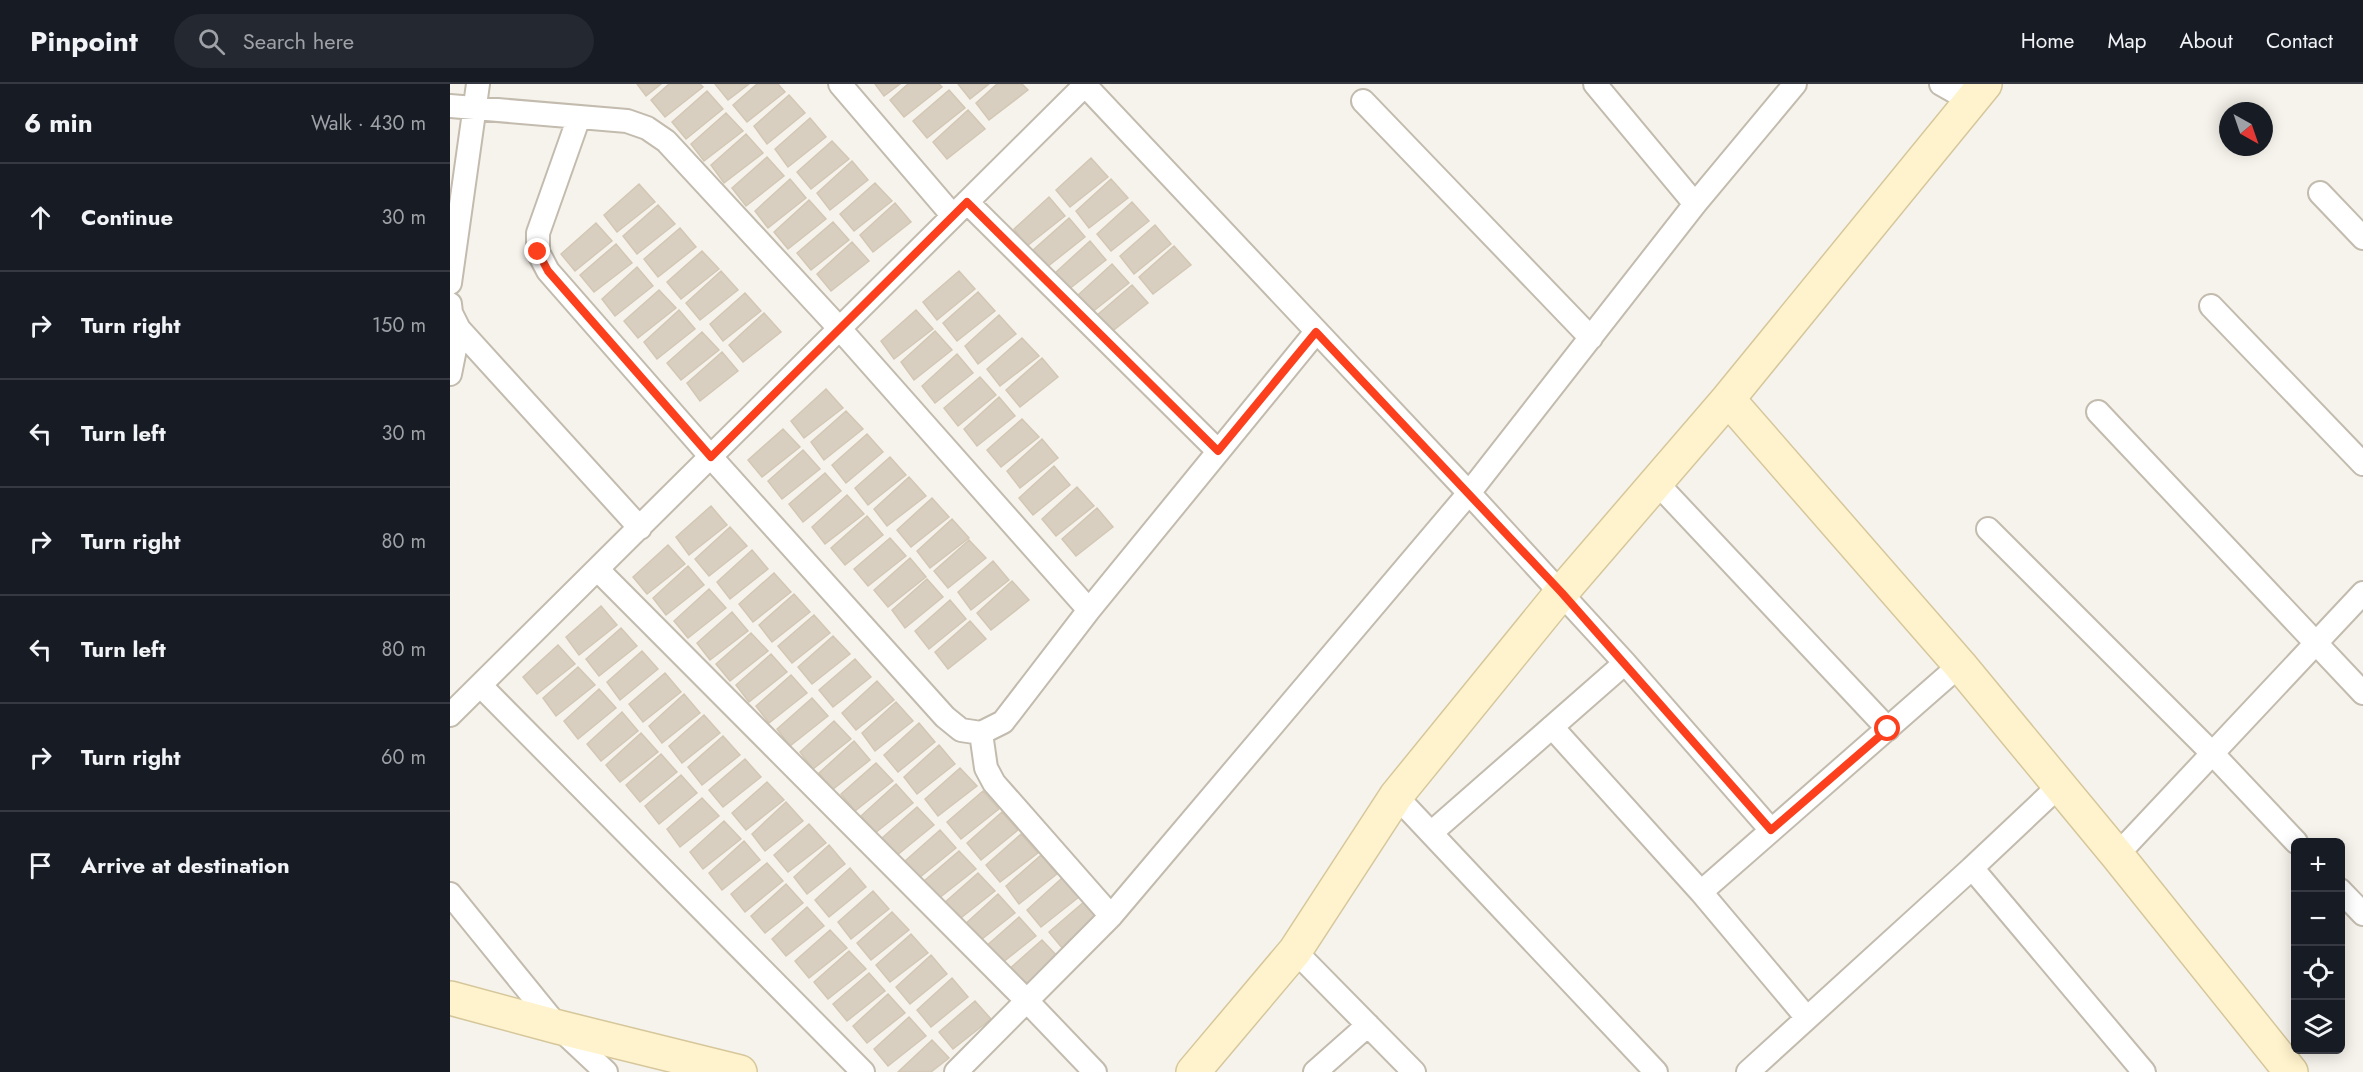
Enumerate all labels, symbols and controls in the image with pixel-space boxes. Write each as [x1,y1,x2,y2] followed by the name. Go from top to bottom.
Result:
[174,14,594,68] search box
[30,21,138,62] text: Pinpoint
[195,25,228,58] icon: search
[243,25,354,57] text: Search here
[2021,26,2074,56] text: Home
[2107,26,2147,56] text: Map
[2180,26,2233,56] text: About
[2266,26,2333,56] text: Contact
[2219,102,2273,156] north arrow
[24,104,93,142] text: 6 min
[311,109,426,138] text: Walk · 430 m
[24,201,57,234] icon: ahead
[81,201,173,233] text: Continue
[381,203,426,232] text: 30 m
[524,238,550,264] route end
[24,309,57,342] icon: right
[81,309,181,341] text: Turn right
[372,311,426,340] text: 150 m
[24,417,57,450] icon: left
[81,417,166,449] text: Turn left
[381,419,426,448] text: 30 m
[24,525,57,558] icon: right
[81,525,181,557] text: Turn right
[381,527,426,556] text: 80 m
[24,633,57,666] icon: left
[81,633,166,665] text: Turn left
[381,635,426,664] text: 80 m
[1874,715,1900,741] route start
[24,741,57,774] icon: right
[81,741,181,773] text: Turn right
[381,743,426,772] text: 60 m
[2291,838,2345,1054] map controls
[2291,838,2345,892] button: +
[24,849,57,882] icon: arrive
[81,849,290,881] text: Arrive at destination
[2291,892,2345,946] button: −
[2291,946,2345,1000] button: locate
[2291,1000,2345,1054] button: layers

